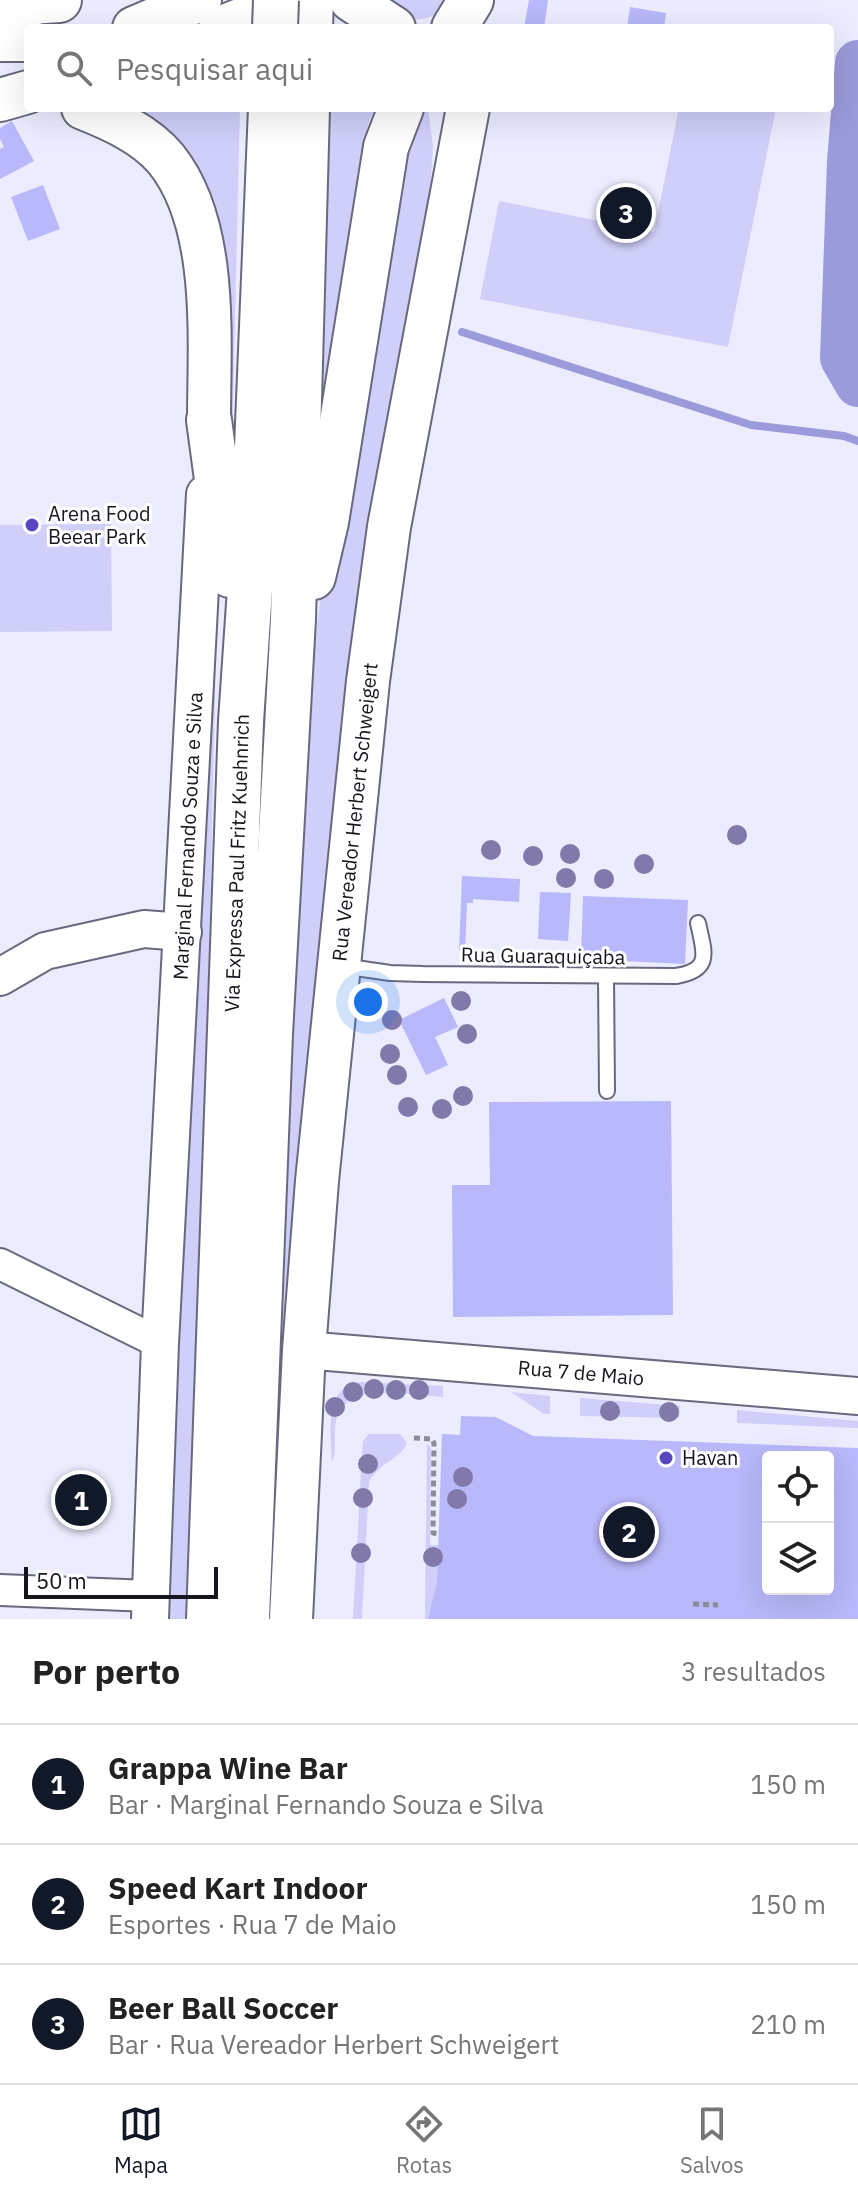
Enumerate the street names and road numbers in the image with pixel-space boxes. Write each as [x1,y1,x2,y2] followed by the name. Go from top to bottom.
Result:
[325,661,384,963] street label: Rua Vereador Herbert Schweigert
[166,691,209,981] street label: Marginal Fernando Souza e Silva
[218,713,255,1013] street label: Via Expressa Paul Fritz Kuehnrich
[461,941,626,970] street label: Rua Guaraquiçaba
[517,1354,645,1391] street label: Rua 7 de Maio

